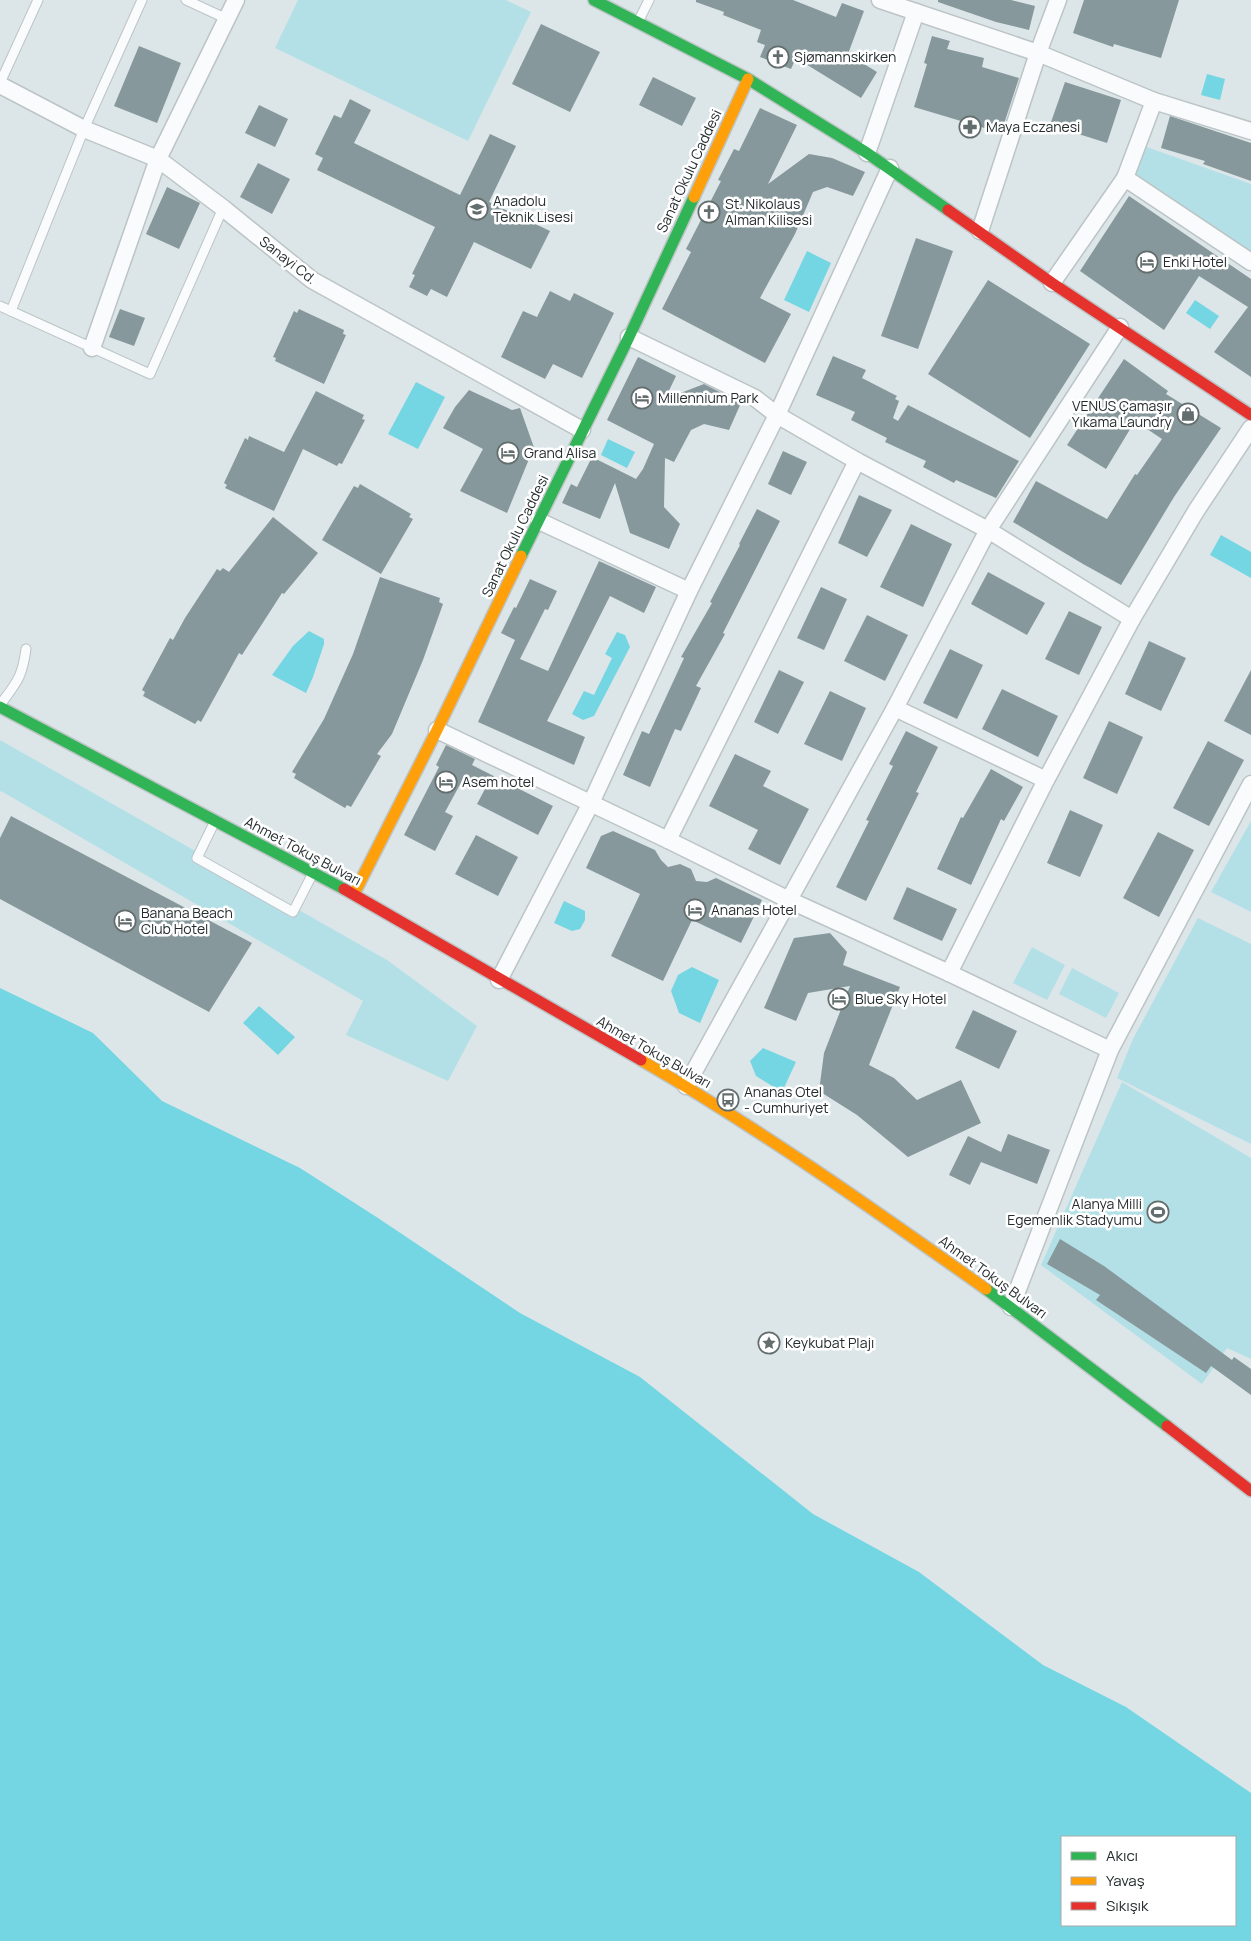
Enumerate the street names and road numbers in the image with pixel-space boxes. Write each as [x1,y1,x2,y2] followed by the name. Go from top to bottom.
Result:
[652,106,725,235] street label: Sanat Okulu Caddesi
[256,231,321,288] street label: Sanayi Cd.
[477,471,552,600] street label: Sanat Okulu Caddesi
[242,812,365,889] street label: Ahmet Tokuş Bulvarı
[593,1011,715,1092] street label: Ahmet Tokuş Bulvarı
[935,1231,1051,1322] street label: Ahmet Tokuş Bulvarı

